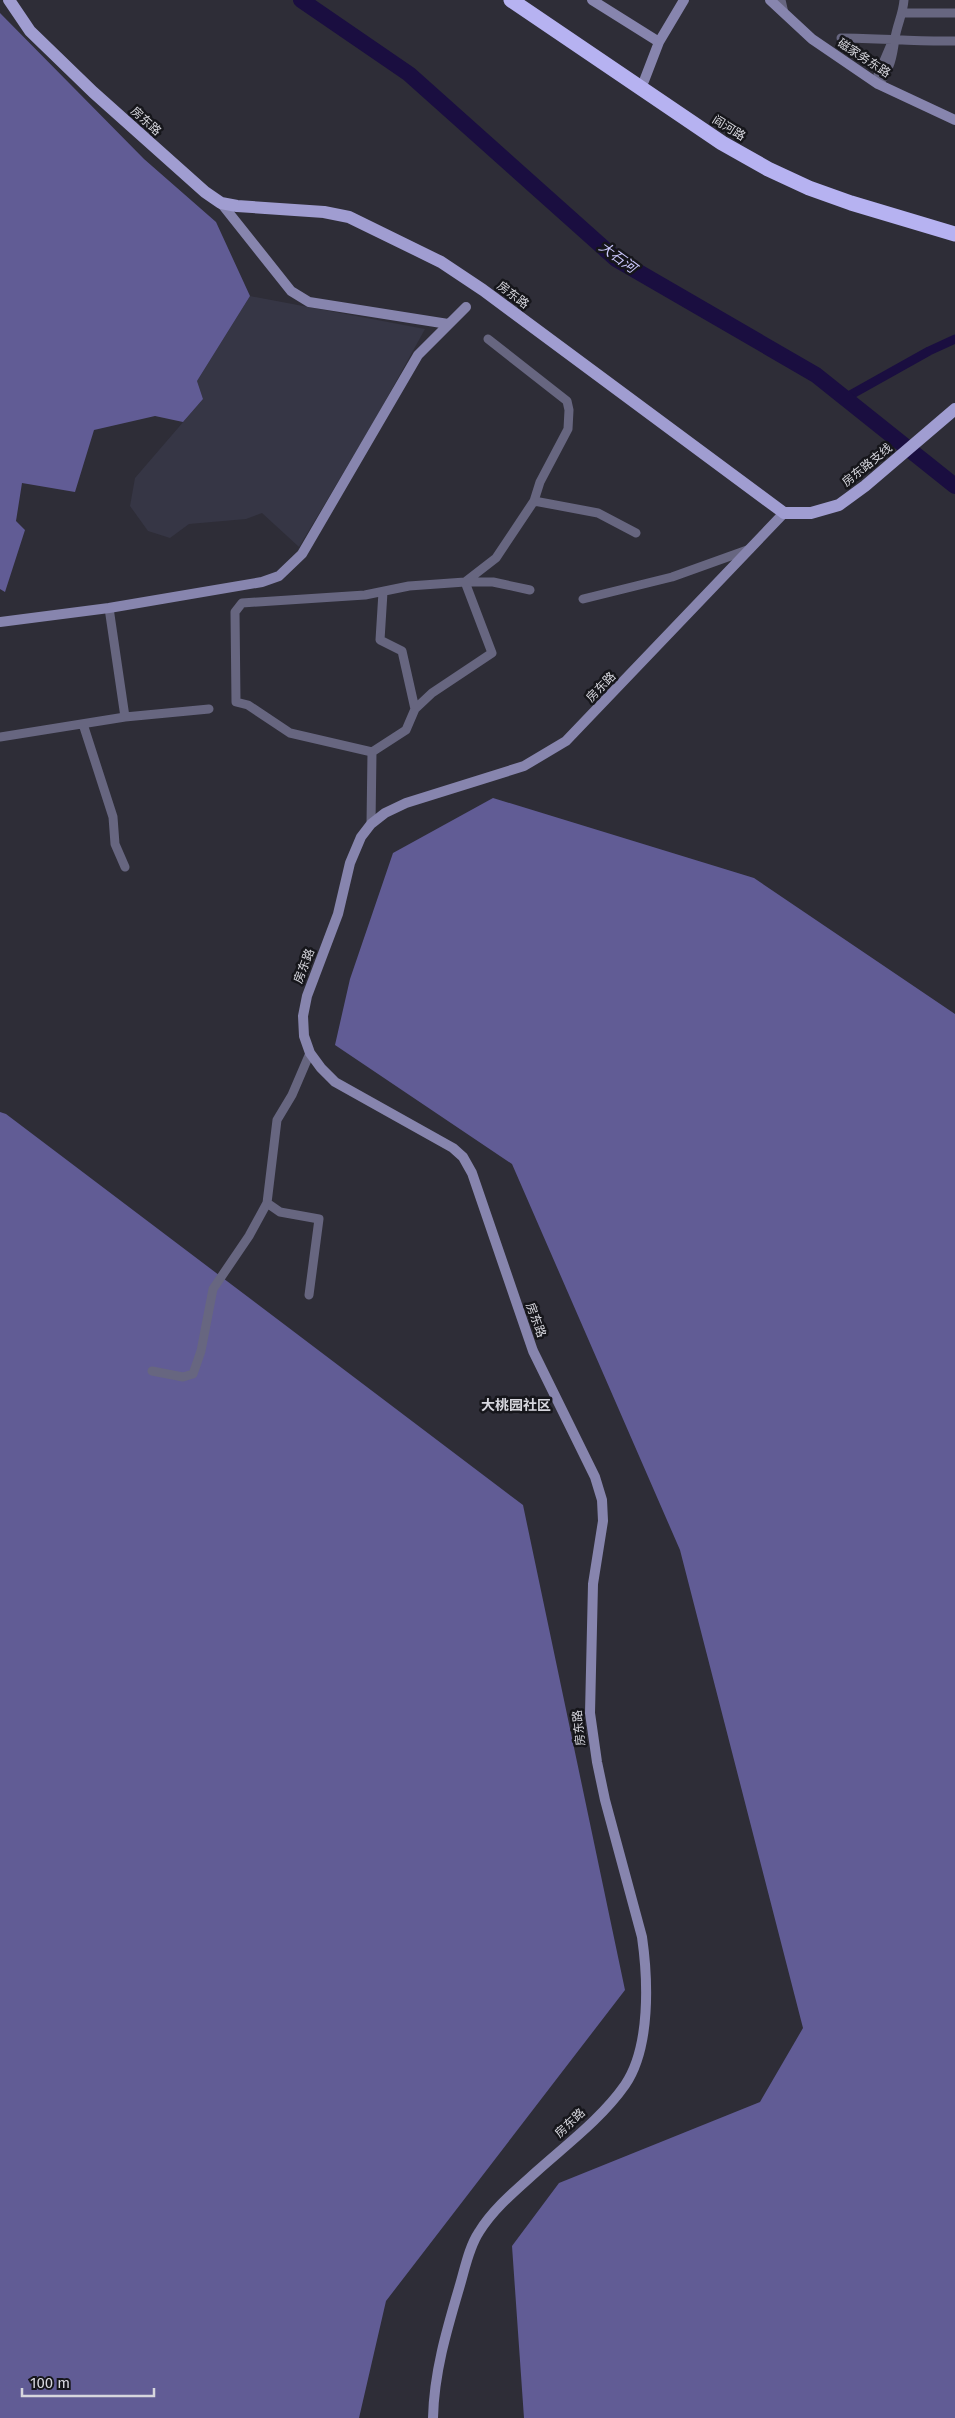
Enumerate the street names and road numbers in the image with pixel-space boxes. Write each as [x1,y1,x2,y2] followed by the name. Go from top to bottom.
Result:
[835,36,893,80] street label: 磁家务东路
[128,104,164,138] street label: 房东路
[710,113,748,143] street label: 阎河路
[494,279,532,311] street label: 房东路
[839,441,895,489] street label: 房东路支线
[583,669,619,705] street label: 房东路
[291,947,317,985] street label: 房东路
[523,1301,549,1339] street label: 房东路
[570,1709,588,1747] street label: 房东路
[552,2106,588,2140] street label: 房东路

